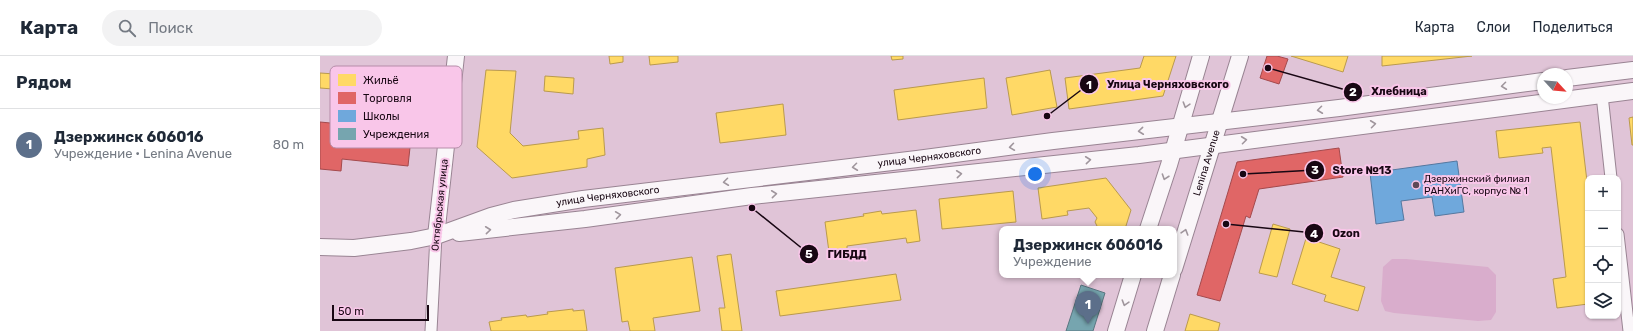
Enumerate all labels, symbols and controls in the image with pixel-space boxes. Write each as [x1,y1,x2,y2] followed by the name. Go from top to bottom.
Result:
[102,10,382,46] search box
[20,16,78,39] text: Карта
[116,17,138,39] icon: search
[148,19,193,37] text: Поиск
[1415,19,1455,36] text: Карта
[1477,19,1511,36] text: Слои
[1533,19,1613,36] text: Поделиться
[330,66,462,148] legend
[1537,68,1573,104] north arrow
[16,72,72,92] text: Рядом
[1079,73,1237,96] callout: Улица Черняховского
[363,74,399,87] text: Жильё
[1086,78,1092,92] text: 1
[1107,78,1229,91] text: Улица Черняховского
[1343,80,1434,103] callout: Хлебница
[1501,81,1507,90] one-way arrow
[1349,85,1357,99] text: 2
[1371,85,1427,98] text: Хлебница
[363,92,412,105] text: Торговля
[1182,101,1191,108] one-way arrow
[1317,105,1323,114] one-way arrow
[363,110,400,123] text: Школы
[1370,120,1377,129] one-way arrow
[1138,126,1144,135] one-way arrow
[54,128,204,146] text: Дзержинск 606016
[363,128,429,141] text: Учреждения
[1191,128,1223,197] street label: Lenina Avenue
[1241,136,1248,145] one-way arrow
[26,137,32,152] text: 1
[273,137,304,152] text: 80 m
[1008,142,1015,151] one-way arrow
[877,145,982,170] street label: улица Черняховского
[54,146,232,161] text: Учреждение · Lenina Avenue
[1085,156,1091,165] one-way arrow
[429,158,451,252] street label: Октябрьская улица
[1305,158,1400,181] callout: Store №13
[852,162,858,171] one-way arrow
[1311,163,1319,177] text: 3
[1025,164,1045,184] your location
[1332,164,1392,177] text: Store №13
[955,170,962,179] one-way arrow
[1424,173,1530,197] place label: Дзержинский филиал РАНХиГС, корпус № 1
[1161,174,1169,181] one-way arrow
[1585,175,1621,319] map controls
[1585,175,1621,211] button: +
[723,177,729,186] one-way arrow
[1411,180,1421,190] marker: Дзержинский филиал РАНХиГС, корпус № 1
[555,184,660,209] street label: улица Черняховского
[771,189,777,198] one-way arrow
[614,211,621,220] one-way arrow
[1585,211,1621,247] button: −
[1304,222,1367,245] callout: Ozon
[485,226,492,235] one-way arrow
[999,226,1177,278] popup
[1310,227,1318,241] text: 4
[1332,227,1360,240] text: Ozon
[1180,229,1189,236] one-way arrow
[1013,236,1163,254] text: Дзержинск 606016
[799,243,874,266] callout: ГИБДД
[805,247,813,261] text: 5
[1585,247,1621,283] button: locate
[827,248,867,261] text: ГИБДД
[1013,254,1092,269] text: Учреждение
[1585,283,1621,319] button: layers
[1075,291,1101,324] pin: 1
[1121,299,1130,306] one-way arrow
[332,303,429,322] scale bar
[338,305,364,318] text: 50 m

